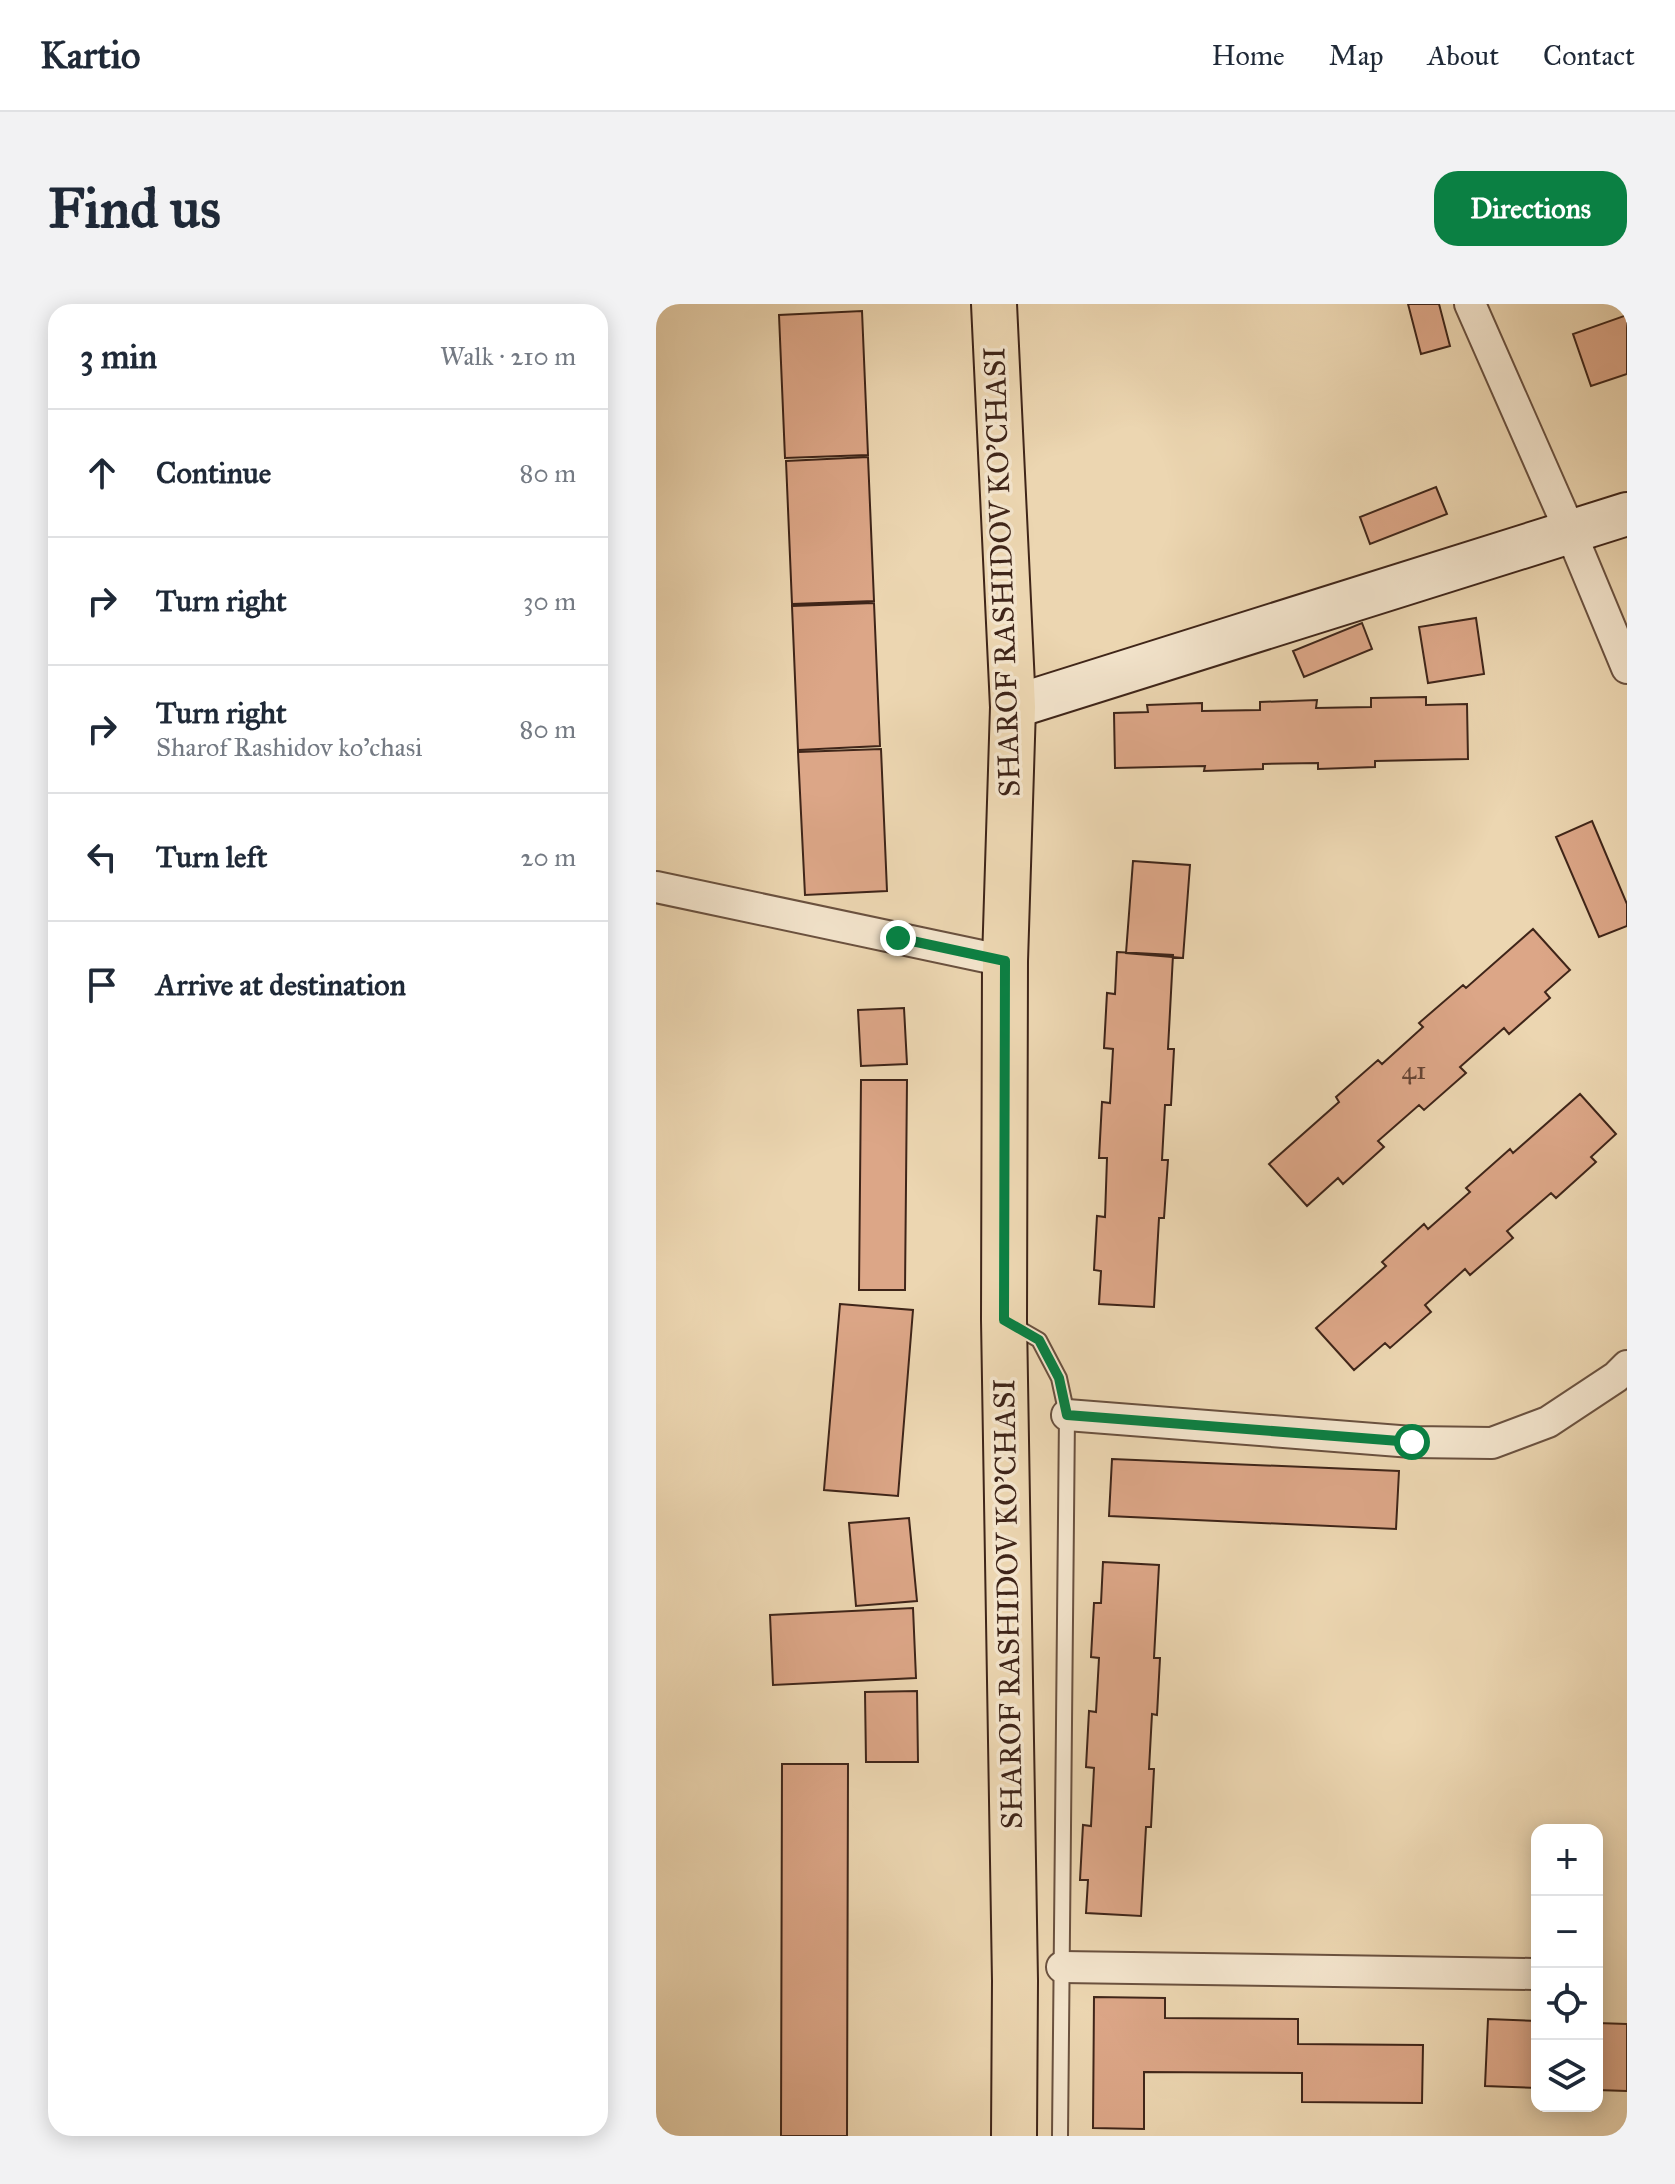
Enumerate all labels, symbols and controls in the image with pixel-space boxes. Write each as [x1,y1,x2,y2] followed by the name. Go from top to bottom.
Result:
[40,32,140,78] text: Kartio
[1212,38,1285,73] text: Home
[1329,38,1383,73] text: Map
[1427,38,1499,73] text: About
[1543,38,1635,73] text: Contact
[1434,171,1627,246] button: Directions
[48,174,221,242] text: Find us
[80,336,157,377] text: 3 min
[440,340,576,372] text: Walk · 210 m
[976,346,1028,798] street label: SHAROF RASHIDOV KO'CHASI
[80,451,124,495] icon: ahead
[156,455,271,491] text: Continue
[520,457,576,489] text: 80 m
[80,579,124,623] icon: right
[156,583,287,619] text: Turn right
[523,585,576,617] text: 30 m
[156,695,287,731] text: Turn right
[80,707,124,751] icon: right
[520,713,576,745] text: 80 m
[156,731,422,763] text: Sharof Rashidov ko'chasi
[80,835,124,879] icon: left
[156,839,267,875] text: Turn left
[521,841,576,873] text: 20 m
[880,920,916,956] route end
[80,963,124,1007] icon: arrive
[156,967,406,1003] text: Arrive at destination
[1402,1054,1426,1086] house number: 41
[986,1379,1030,1829] street label: SHAROF RASHIDOV KO'CHASI
[1394,1424,1430,1460] route start
[1531,1824,1603,2112] map controls
[1531,1824,1603,1896] button: +
[1531,1896,1603,1968] button: −
[1531,1968,1603,2040] button: locate
[1531,2040,1603,2112] button: layers

